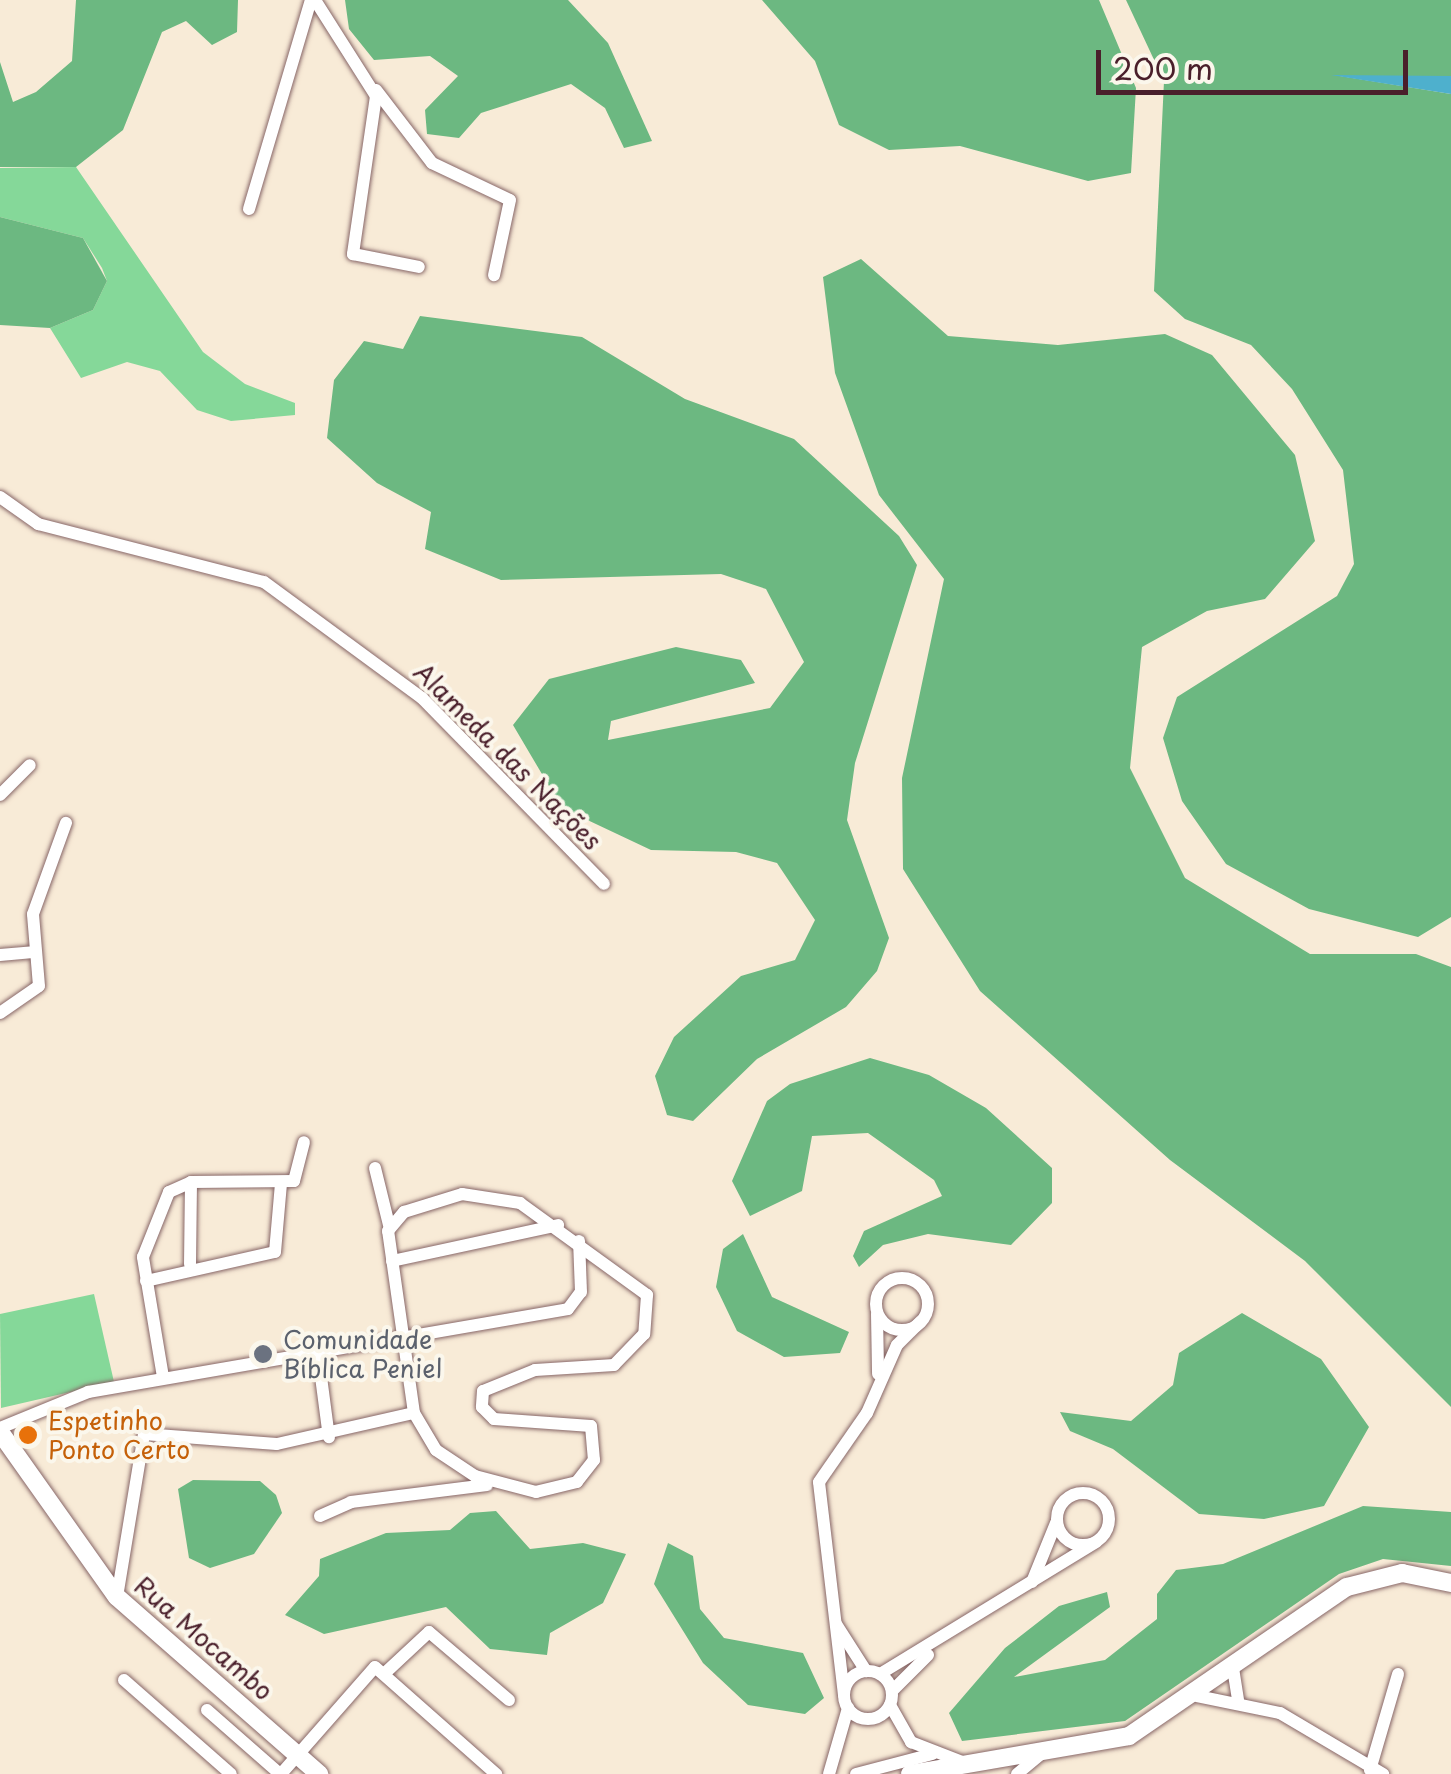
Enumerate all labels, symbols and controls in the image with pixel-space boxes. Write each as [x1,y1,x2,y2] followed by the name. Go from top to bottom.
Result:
[1101,30,1414,92] scale bar
[1113,45,1213,90] text: 200 m
[409,657,607,855] street label: Alameda das Nações
[283,1325,441,1384] place label: Comunidade Bíblica Peniel
[252,1343,274,1365] marker: Comunidade Bíblica Peniel
[48,1406,190,1465] place label: Espetinho Ponto Certo
[17,1424,39,1446] marker: Espetinho Ponto Certo
[129,1570,279,1706] street label: Rua Mocambo

